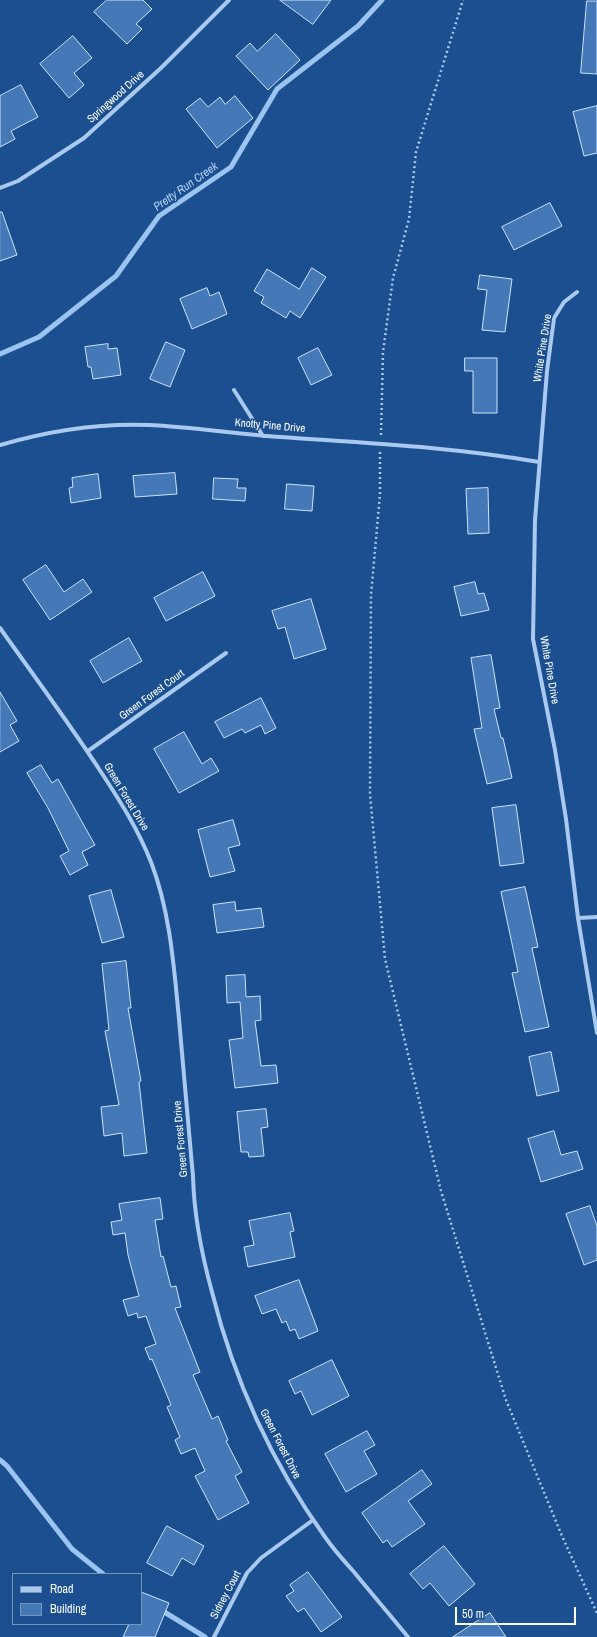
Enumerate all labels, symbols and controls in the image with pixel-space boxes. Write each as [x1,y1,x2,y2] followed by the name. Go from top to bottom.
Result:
[85,68,147,126] street label: Springwood Drive
[151,159,221,215] water label: Pretty Run Creek
[531,313,555,383] street label: White Pine Drive
[234,416,306,436] street label: Knotty Pine Drive
[537,635,561,705] street label: White Pine Drive
[117,667,187,723] street label: Green Forest Court
[101,761,151,833] street label: Green Forest Drive
[171,1100,191,1178] street label: Green Forest Drive
[257,1407,303,1481] street label: Green Forest Drive
[208,1569,244,1621] street label: Sidney Court
[12,1573,142,1625] legend
[50,1581,74,1597] text: Road
[457,1599,578,1625] scale bar
[50,1601,86,1617] text: Building
[462,1606,484,1622] text: 50 m

